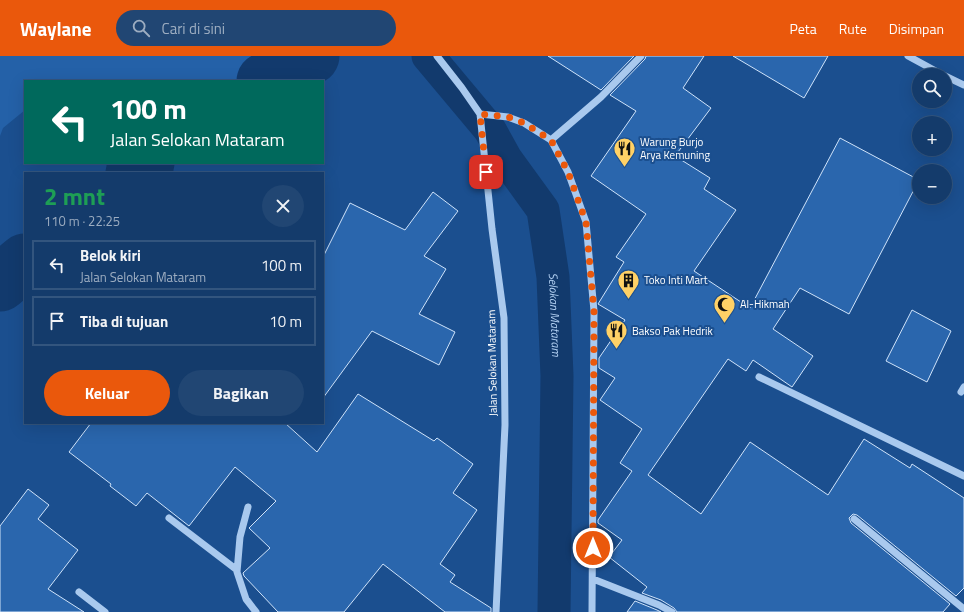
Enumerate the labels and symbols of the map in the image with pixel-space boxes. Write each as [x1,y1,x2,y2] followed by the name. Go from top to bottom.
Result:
[640,134,710,163] place label: Warung Burjo Arya Kemuning
[612,135,638,168] restaurant icon: Warung Burjo Arya Kemuning
[469,155,503,189] pin
[615,267,641,300] building icon: Toko Inti Mart
[543,271,566,358] water label: Selokan Mataram
[644,272,708,288] place label: Toko Inti Mart
[711,291,737,324] mosque icon: Al-Hikmah
[740,296,790,312] place label: Al-Hikmah
[483,310,501,416] street label: Jalan Selokan Mataram
[603,318,629,351] restaurant icon: Bakso Pak Hedrik
[632,323,714,339] place label: Bakso Pak Hedrik
[572,527,614,569] position arrow

